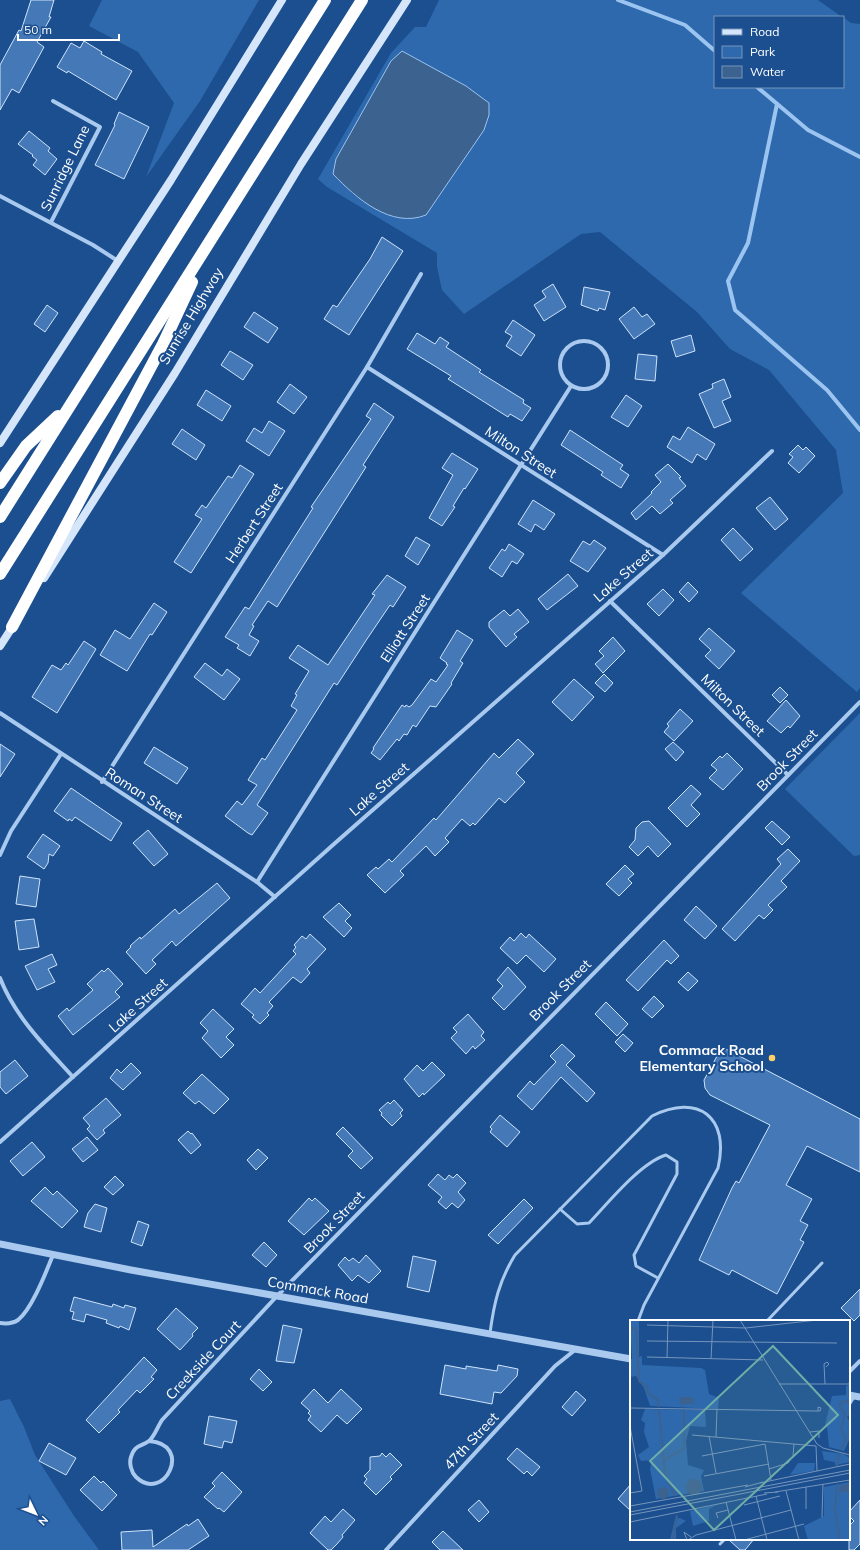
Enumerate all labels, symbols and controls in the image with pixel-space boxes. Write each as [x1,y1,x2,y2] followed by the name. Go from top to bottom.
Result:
[18,16,119,42] scale bar
[714,16,844,88] legend
[24,22,52,37] text: 50 m
[750,24,779,39] text: Road
[750,44,776,59] text: Park
[750,64,786,79] text: Water
[36,122,94,214] street label: Sunridge Lane
[155,264,227,368] street label: Sunrise Highway
[482,422,560,482] street label: Milton Street
[221,479,287,567] street label: Herbert Street
[590,544,657,606] street label: Lake Street
[376,590,434,666] street label: Elliott Street
[697,670,769,740] street label: Milton Street
[753,725,821,795] street label: Brook Street
[346,758,413,820] street label: Lake Street
[102,763,186,827] street label: Roman Street
[525,955,595,1025] street label: Brook Street
[105,974,171,1036] street label: Lake Street
[640,1041,764,1075] place label: Commack Road Elementary School
[767,1053,777,1063] marker: Commack Road Elementary School
[300,1187,368,1257] street label: Brook Street
[266,1272,370,1308] street label: Commack Road
[162,1316,245,1404] street label: Creekside Court
[630,1320,850,1540] inset map
[440,1408,502,1474] street label: 47th Street
[16,1494,56,1534] north arrow
[35,1513,51,1529] text: N

